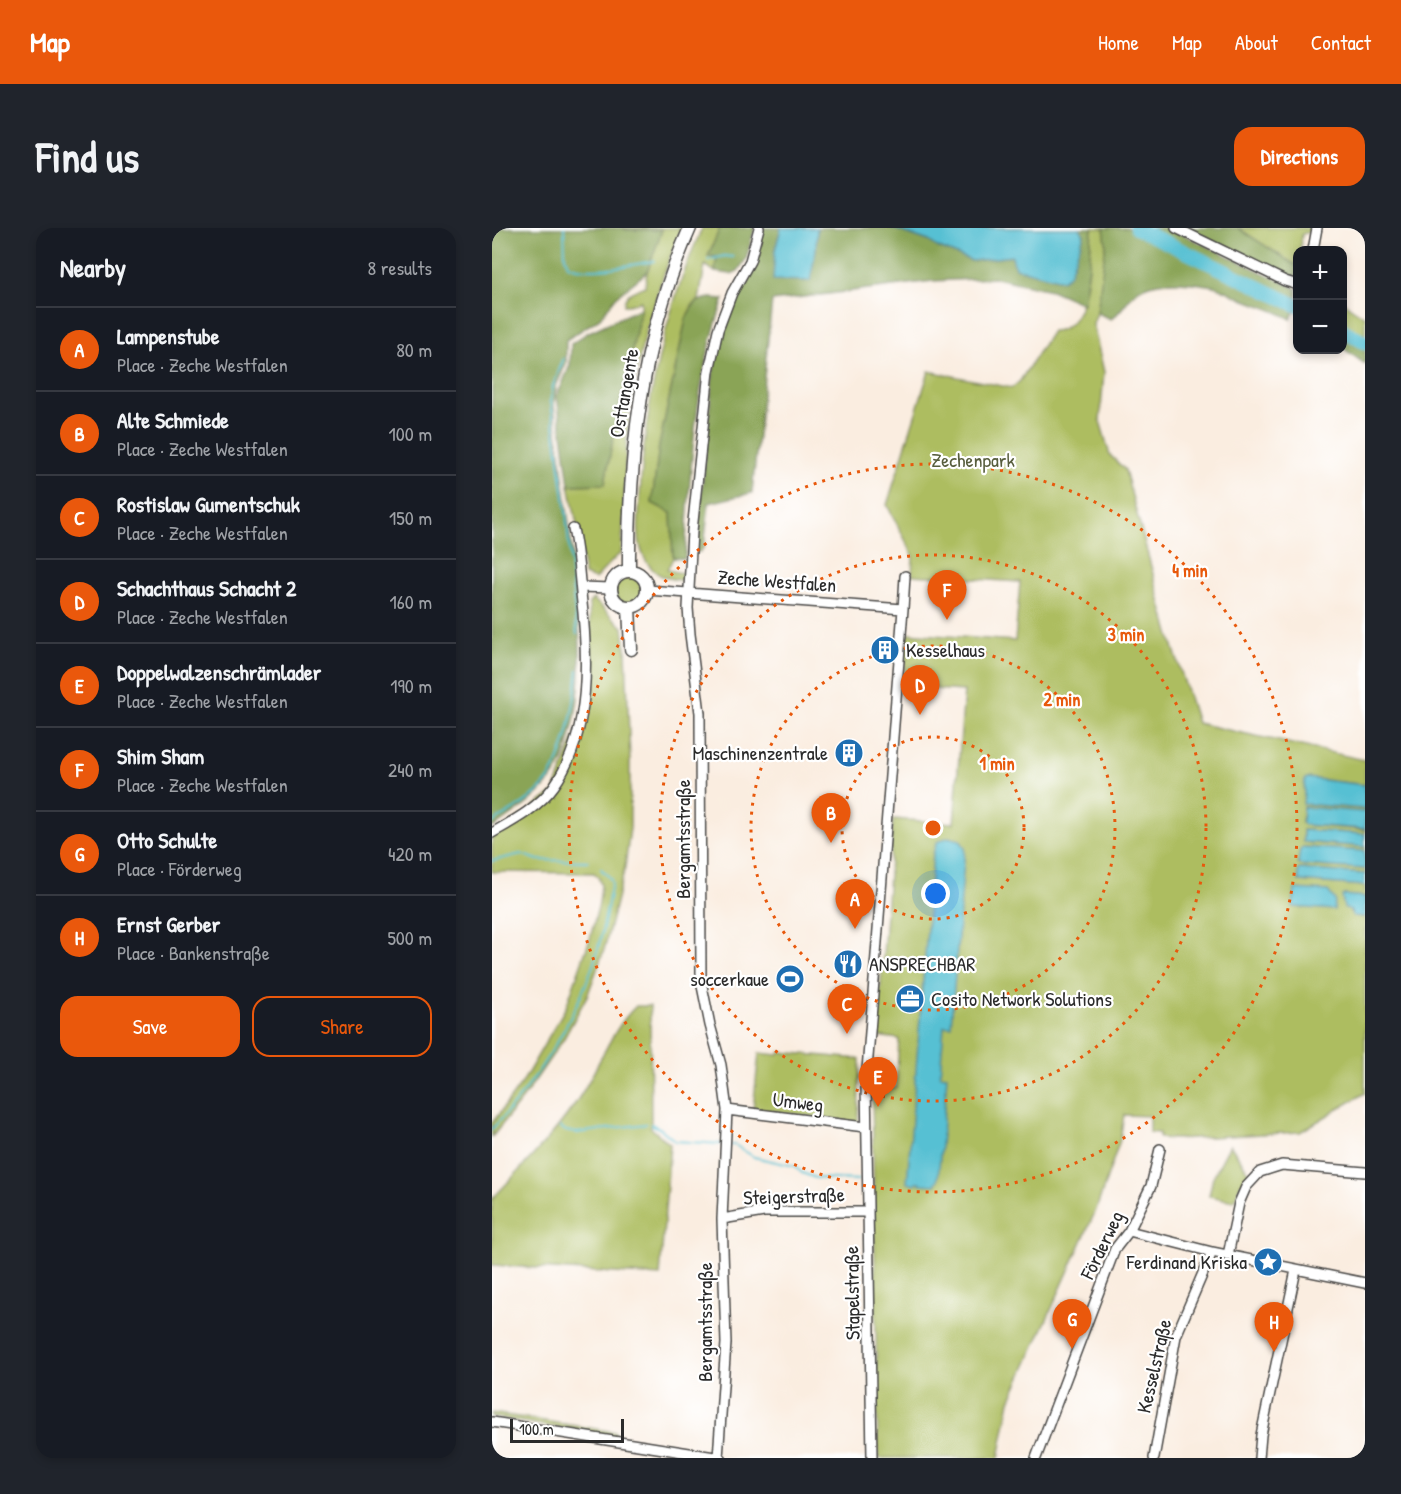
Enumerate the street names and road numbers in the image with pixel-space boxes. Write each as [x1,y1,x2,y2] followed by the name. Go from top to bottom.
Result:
[602,346,645,440] street label: Osttangente
[717,563,837,598] street label: Zeche Westfalen
[669,779,696,899] street label: Bergamtsstraße
[771,1085,825,1118] street label: Umweg
[743,1180,845,1211] street label: Steigerstraße
[1073,1206,1130,1284] street label: Förderweg
[837,1246,866,1340] street label: Stapelstraße
[691,1262,718,1382] street label: Bergamtsstraße
[1130,1316,1177,1416] street label: Kesselstraße

